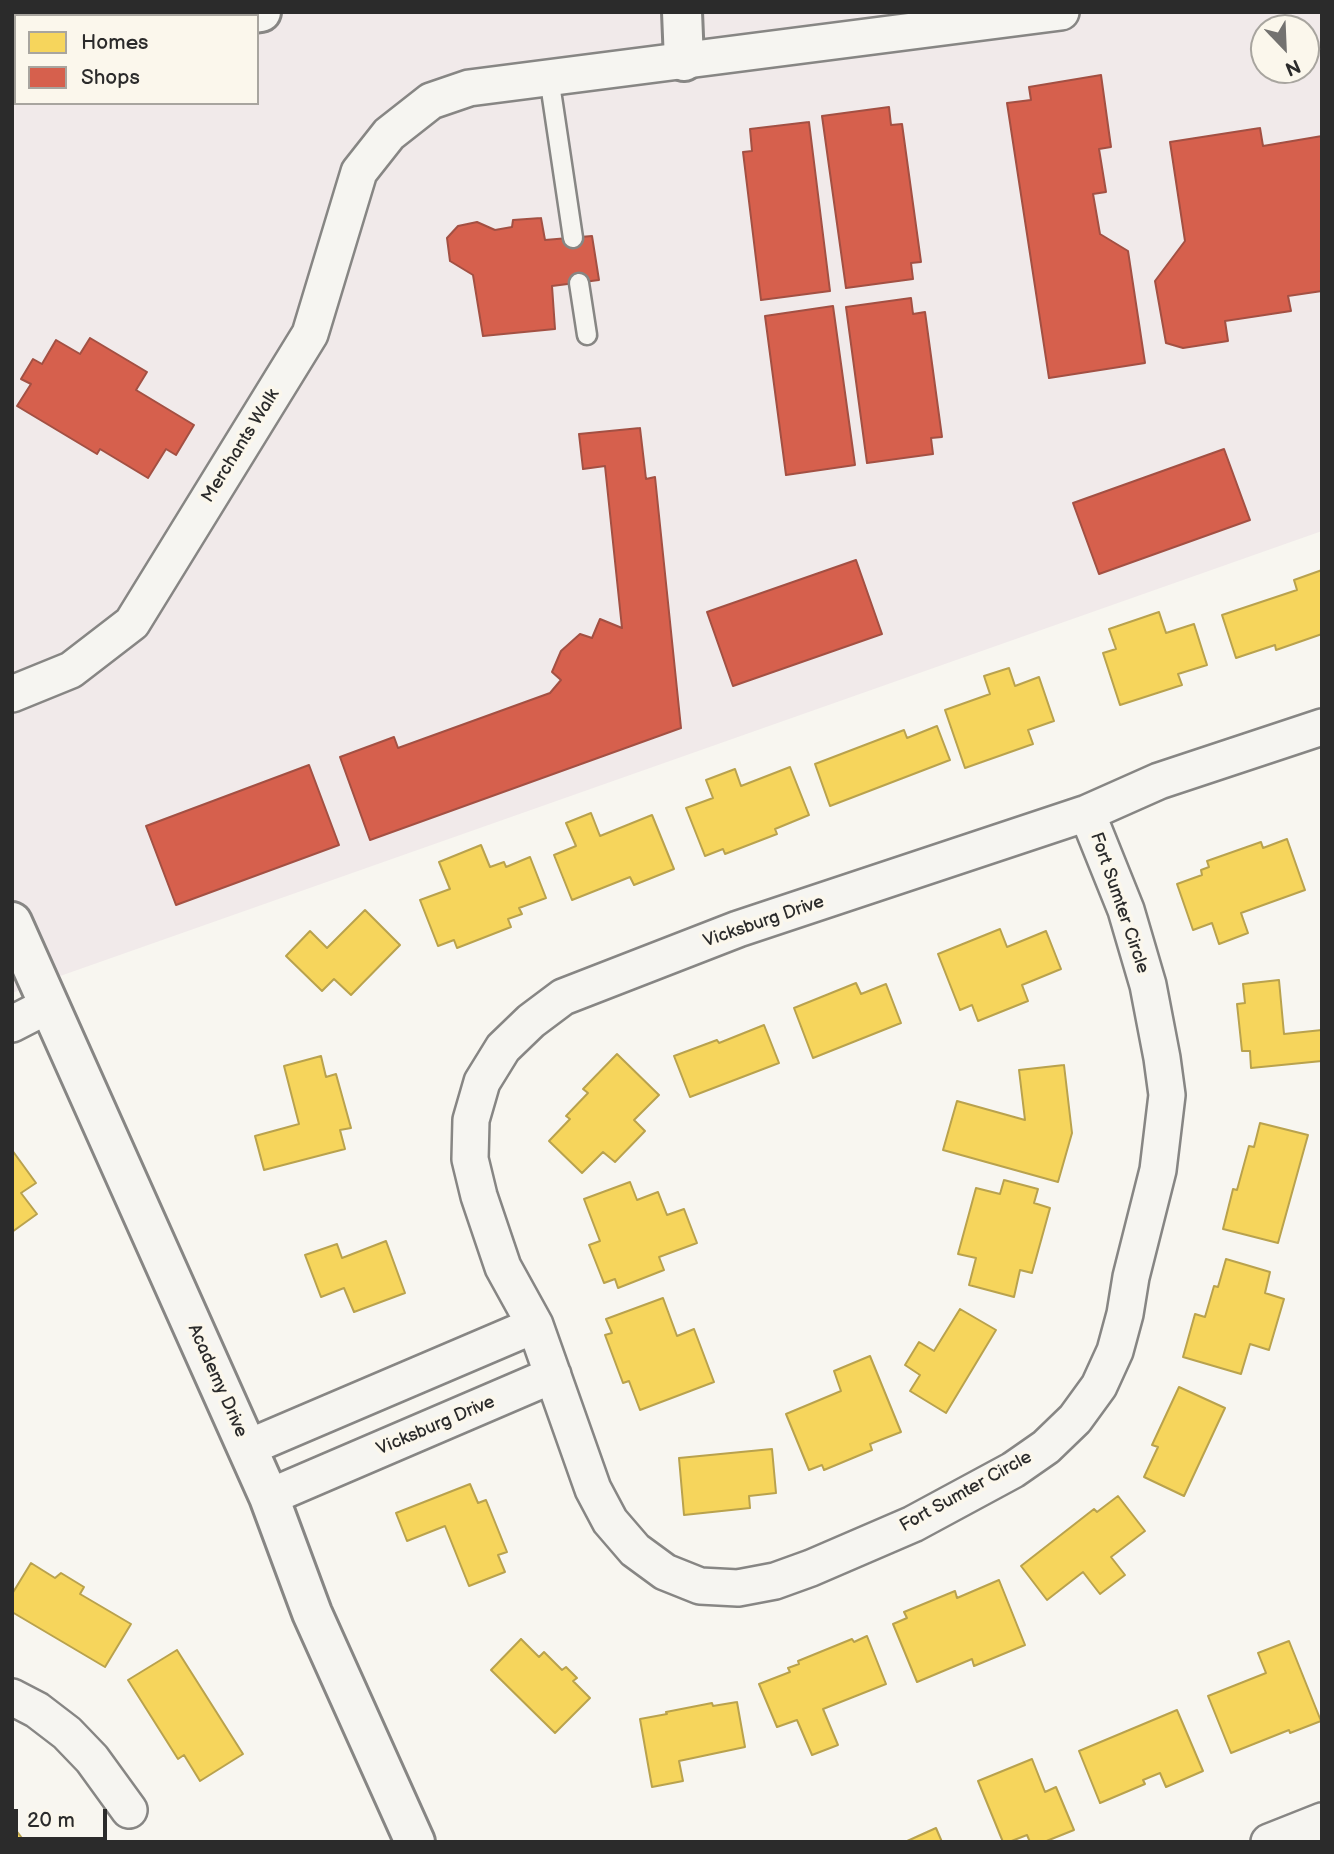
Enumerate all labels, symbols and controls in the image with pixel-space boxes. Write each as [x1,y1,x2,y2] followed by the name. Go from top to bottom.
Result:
[14,14,259,105] legend
[1250,14,1320,84] north arrow
[81,30,149,55] text: Homes
[1282,54,1304,80] text: N
[81,65,140,90] text: Shops
[197,385,285,507] street label: Merchants Walk
[1085,830,1153,976] street label: Fort Sumter Circle
[701,891,827,953] street label: Vicksburg Drive
[182,1321,252,1441] street label: Academy Drive
[374,1391,498,1461] street label: Vicksburg Drive
[896,1447,1036,1537] street label: Fort Sumter Circle
[18,1794,110,1838] scale bar
[27,1808,75,1833] text: 20 m

